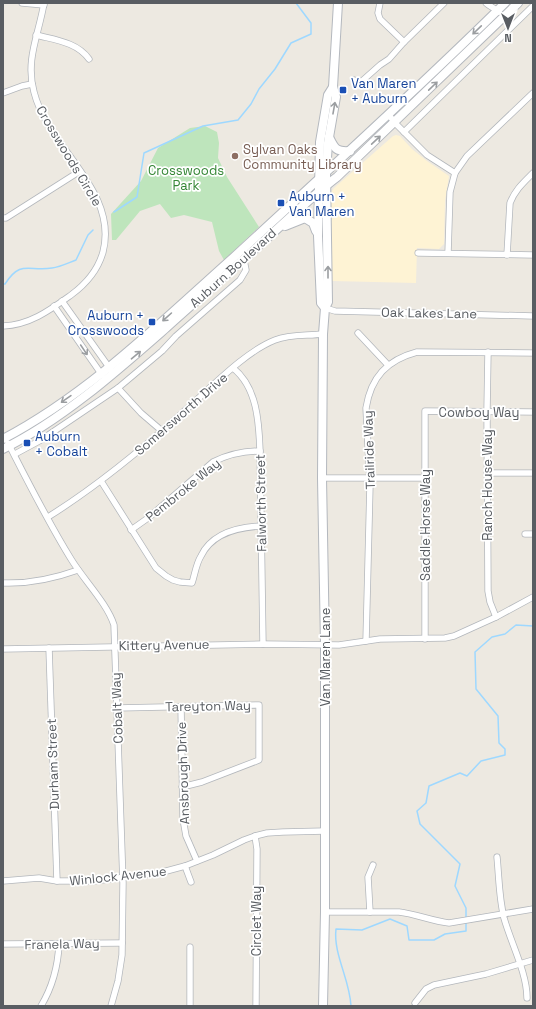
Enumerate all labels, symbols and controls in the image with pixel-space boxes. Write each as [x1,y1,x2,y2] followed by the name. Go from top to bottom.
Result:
[488,8,528,48] north arrow
[472,25,482,35] one-way arrow
[504,31,512,45] text: N
[351,75,416,107] place label: Van Maren + Auburn
[427,82,437,91] one-way arrow
[338,85,348,95] marker: Van Maren + Auburn
[330,102,338,115] one-way arrow
[32,103,106,209] street label: Crosswoods Circle
[371,136,381,145] one-way arrow
[243,141,362,173] place label: Sylvan Oaks Community Library
[230,151,240,161] marker: Sylvan Oaks Community Library
[148,162,224,194] park label: Crosswoods Park
[289,188,354,220] place label: Auburn + Van Maren
[276,198,286,208] marker: Auburn + Van Maren
[186,224,280,312] street label: Auburn Boulevard
[324,266,332,279] one-way arrow
[381,304,477,322] street label: Oak Lakes Lane
[68,307,144,339] place label: Auburn + Crosswoods
[161,313,172,322] one-way arrow
[147,317,157,327] marker: Auburn + Crosswoods
[80,344,88,355] one-way arrow
[130,351,141,360] one-way arrow
[131,369,231,459] street label: Somersworth Drive
[61,395,72,403] one-way arrow
[439,404,519,421] street label: Cowboy Way
[359,410,379,490] street label: Trailride Way
[35,428,88,460] place label: Auburn + Cobalt
[479,429,496,541] street label: Ranch House Way
[22,438,32,448] marker: Auburn + Cobalt
[252,454,270,552] street label: Falworth Street
[142,455,224,525] street label: Pembroke Way
[417,469,434,581] street label: Saddle Horse Way
[317,608,334,707] street label: Van Maren Lane
[118,636,210,654] street label: Kittery Avenue
[107,672,127,744] street label: Cobalt Way
[165,697,251,715] street label: Tareyton Way
[43,718,63,810] street label: Durham Street
[173,721,193,825] street label: Ansbrough Drive
[69,862,167,890] street label: Winlock Avenue
[248,886,265,956] street label: Circlet Way
[24,935,100,953] street label: Franela Way

